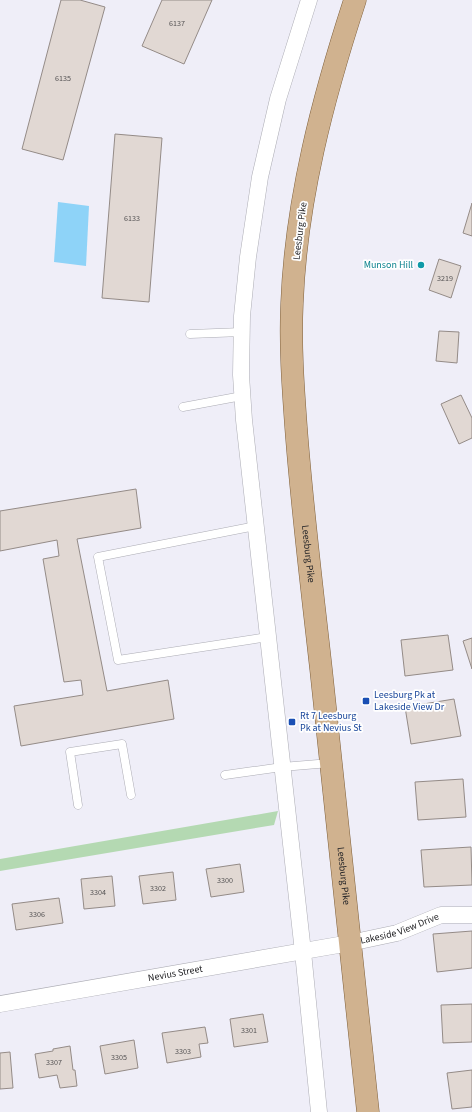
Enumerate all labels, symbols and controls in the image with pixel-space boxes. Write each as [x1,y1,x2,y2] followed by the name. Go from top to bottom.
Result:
[169,18,185,29] house number: 6137
[55,73,71,84] house number: 6135
[290,201,310,261] street label: Leesburg Pike
[124,213,140,224] house number: 6133
[364,258,413,272] place label: Munson Hill
[416,260,426,270] marker: Munson Hill
[437,273,453,284] house number: 3219
[298,524,318,583] street label: Leesburg Pike
[374,688,445,714] place label: Leesburg Pk at Lakeside View Dr
[361,696,371,706] marker: Leesburg Pk at Lakeside View Dr
[300,709,362,735] place label: Rt 7 Leesburg Pk at Nevius St
[287,717,297,727] marker: Rt 7 Leesburg Pk at Nevius St
[333,846,353,906] street label: Leesburg Pike
[217,875,233,886] house number: 3300
[150,883,166,894] house number: 3302
[90,887,106,898] house number: 3304
[29,909,45,920] house number: 3306
[359,910,441,948] street label: Lakeside View Drive
[147,962,204,985] street label: Nevius Street
[241,1025,257,1036] house number: 3301
[175,1046,191,1057] house number: 3303
[111,1052,127,1063] house number: 3305
[46,1057,62,1068] house number: 3307

